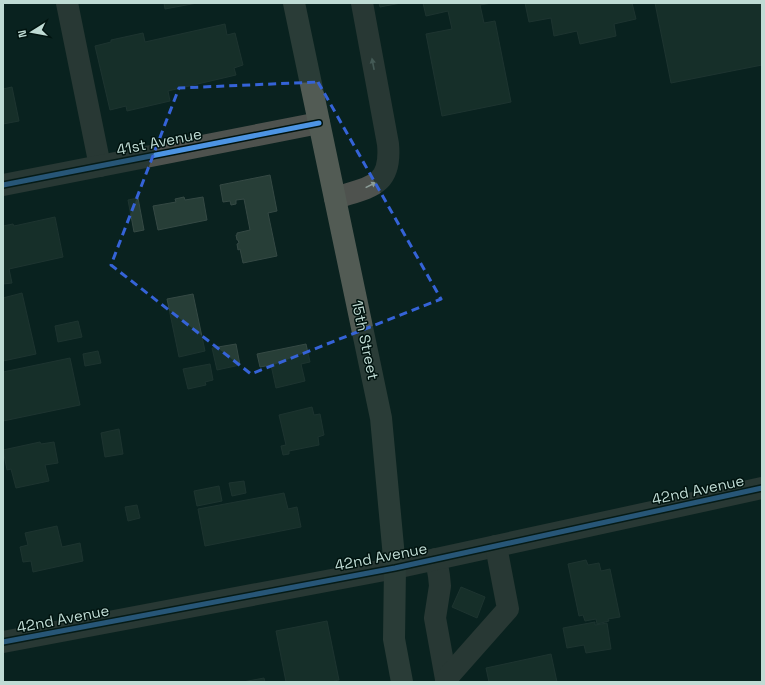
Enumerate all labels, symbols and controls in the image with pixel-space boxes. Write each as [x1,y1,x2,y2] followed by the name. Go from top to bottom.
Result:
[12,12,52,52] north arrow
[15,29,30,39] text: N
[370,58,376,70] one-way arrow
[115,124,203,159] street label: 41st Avenue
[366,182,377,188] one-way arrow
[348,298,383,382] street label: 15th Street
[650,470,746,509] street label: 42nd Avenue
[333,538,429,575] street label: 42nd Avenue
[15,600,111,637] street label: 42nd Avenue

